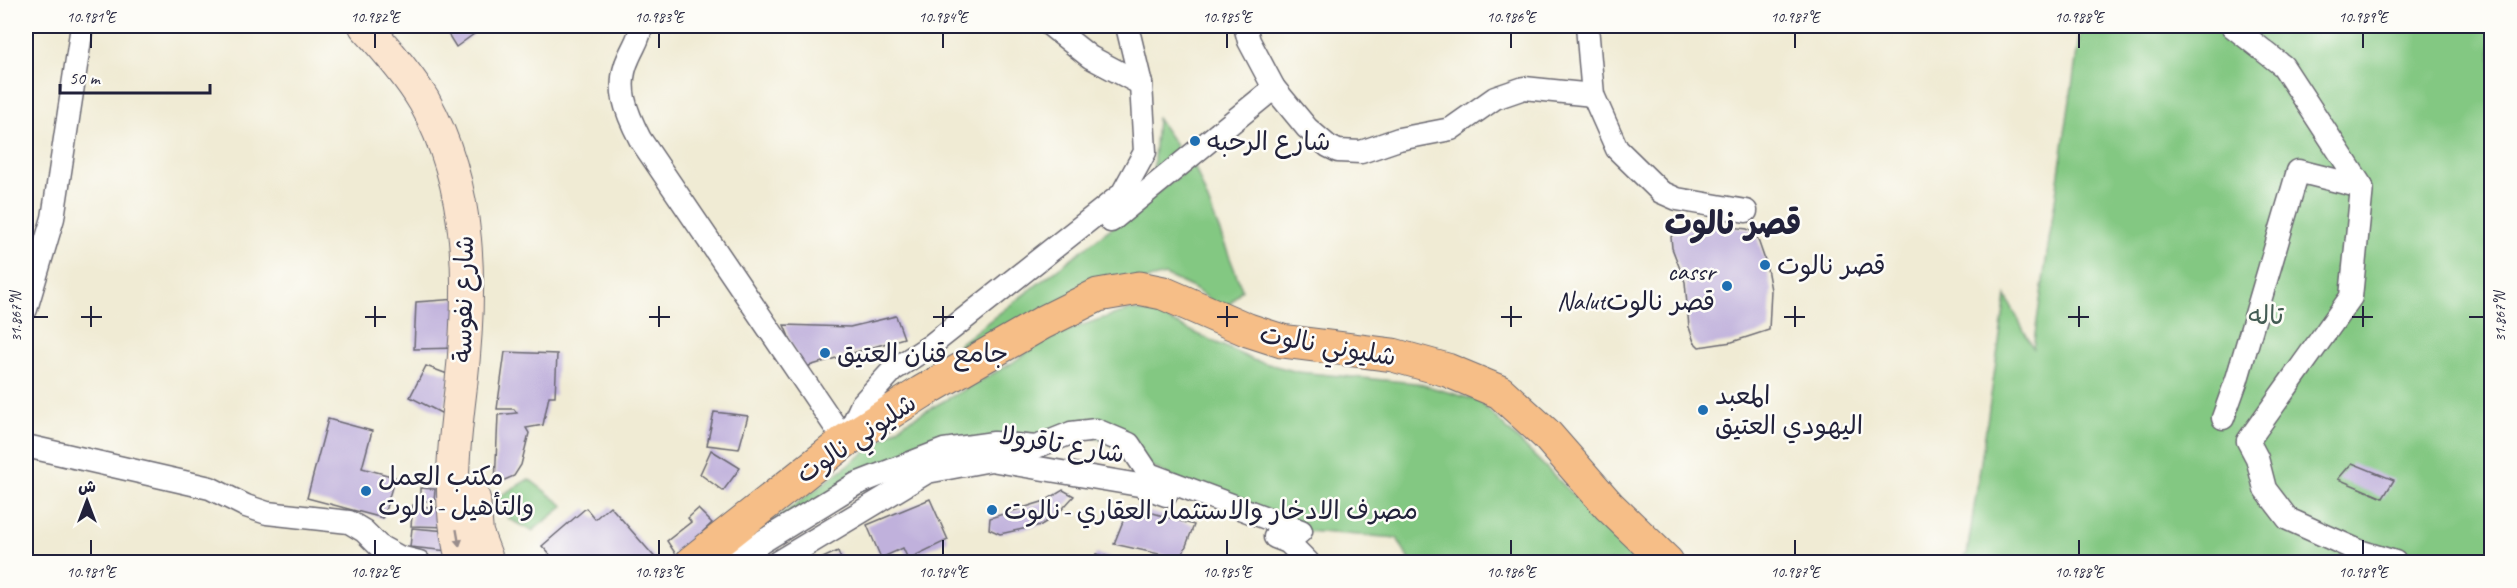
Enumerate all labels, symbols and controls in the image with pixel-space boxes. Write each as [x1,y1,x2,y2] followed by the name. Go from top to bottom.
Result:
[67,8,118,27] text: 10.981°E
[351,8,402,27] text: 10.982°E
[635,8,686,27] text: 10.983°E
[919,8,970,27] text: 10.984°E
[1203,8,1254,27] text: 10.985°E
[1487,8,1538,27] text: 10.986°E
[1771,8,1822,27] text: 10.987°E
[2055,8,2106,27] text: 10.988°E
[2339,8,2390,27] text: 10.989°E
[60,57,210,95] scale bar
[69,67,102,89] text: 50 m
[1207,125,1331,159] place label: شارع الرحبه
[1188,134,1202,148] marker: شارع الرحبه
[1665,203,1801,244] district label: قصر نالوت
[446,235,482,363] street label: شارع نفوسة
[1777,249,1886,282] place label: قصر نالوت
[1557,255,1718,318] place label: cassr Nalutقصر نالوت
[1758,258,1772,272] marker: قصر نالوت
[1720,279,1734,293] marker: cassr Nalutقصر نالوت
[7,289,26,342] text: 31.867°N
[2491,289,2510,342] text: 31.867°N
[2248,299,2284,332] park label: تاله
[1256,317,1399,380] street label: شليوني نالوت
[837,337,1008,372] place label: جامع قنان العتيق
[818,346,832,360] marker: جامع قنان العتيق
[1715,379,1863,444] place label: المعبد اليهودي العتيق
[790,386,926,496] street label: شليوني نالوت
[1696,403,1710,417] marker: المعبد اليهودي العتيق
[997,418,1127,472] street label: شارع تاقرولا
[378,460,534,523] place label: مكتب العمل والتأهيل -نالوت
[57,471,117,531] north arrow
[78,477,96,497] text: ش
[359,484,373,498] marker: مكتب العمل والتأهيل -نالوت
[1004,494,1418,529] place label: مصرف الادخار والاستثمار العقاري -نالوت
[985,503,999,517] marker: مصرف الادخار والاستثمار العقاري -نالوت
[453,529,462,548] one-way arrow
[67,563,118,582] text: 10.981°E
[351,563,402,582] text: 10.982°E
[635,563,686,582] text: 10.983°E
[919,563,970,582] text: 10.984°E
[1203,563,1254,582] text: 10.985°E
[1487,563,1538,582] text: 10.986°E
[1771,563,1822,582] text: 10.987°E
[2055,563,2106,582] text: 10.988°E
[2339,563,2390,582] text: 10.989°E

